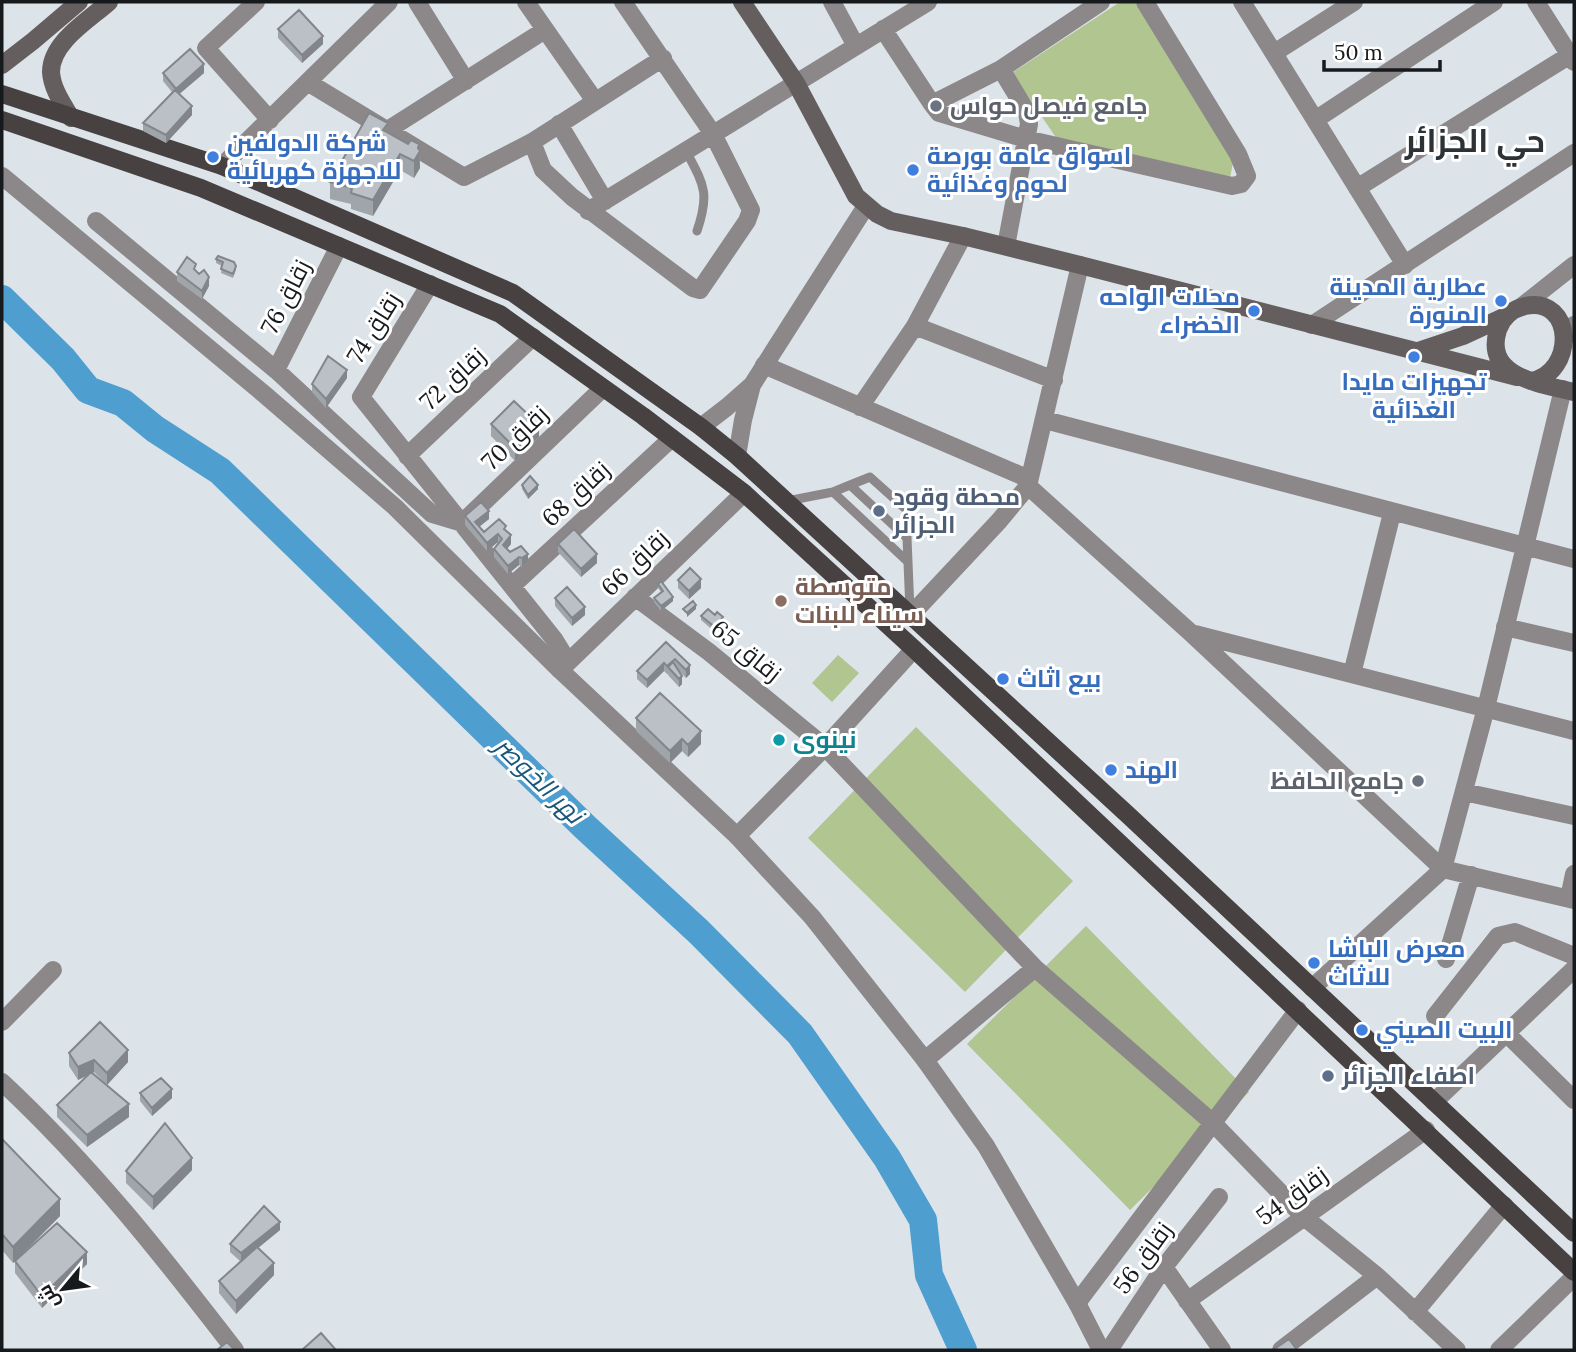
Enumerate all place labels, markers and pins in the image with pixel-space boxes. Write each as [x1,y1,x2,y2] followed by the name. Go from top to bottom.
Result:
[950,90,1147,122] place label: جامع فيصل حواس
[928,98,944,114] marker: جامع فيصل حواس
[227,127,401,186] place label: شركة الدولفين للاجهزة كهربائية
[927,140,1131,200] place label: اسواق عامة بورصة لحوم وغذائية
[205,149,221,165] marker: شركة الدولفين للاجهزة كهربائية
[905,162,921,178] marker: اسواق عامة بورصة لحوم وغذائية
[1330,271,1487,330] place label: عطارية المدينة المنورة
[1099,281,1240,340] place label: محلات الواحه الخضراء
[1493,293,1509,309] marker: عطارية المدينة المنورة
[1246,303,1262,319] marker: محلات الواحه الخضراء
[1406,349,1422,365] marker: تجهيزات مايدا الغذائية
[1342,366,1488,425] place label: تجهيزات مايدا الغذائية
[892,481,1020,540] place label: محطة وقود الجزائر
[871,503,887,519] marker: محطة وقود الجزائر
[795,571,924,630] place label: متوسطة سيناء للبنات
[773,593,789,609] marker: متوسطة سيناء للبنات
[1017,663,1101,695] place label: بيع اثاث
[995,671,1011,687] marker: بيع اثاث
[793,724,856,755] place label: نينوى
[771,732,787,748] marker: نينوى
[1125,754,1178,785] place label: الهند
[1103,762,1119,778] marker: الهند
[1270,765,1404,797] place label: جامع الحافظ
[1410,773,1426,789] marker: جامع الحافظ
[1328,933,1465,992] place label: معرض الباشا للاثاث
[1306,955,1322,971] marker: معرض الباشا للاثاث
[1376,1014,1512,1049] place label: البيت الصيني
[1354,1022,1370,1038] marker: البيت الصيني
[1341,1060,1475,1091] place label: اطفاء الجزائر
[1320,1068,1336,1084] marker: اطفاء الجزائر

